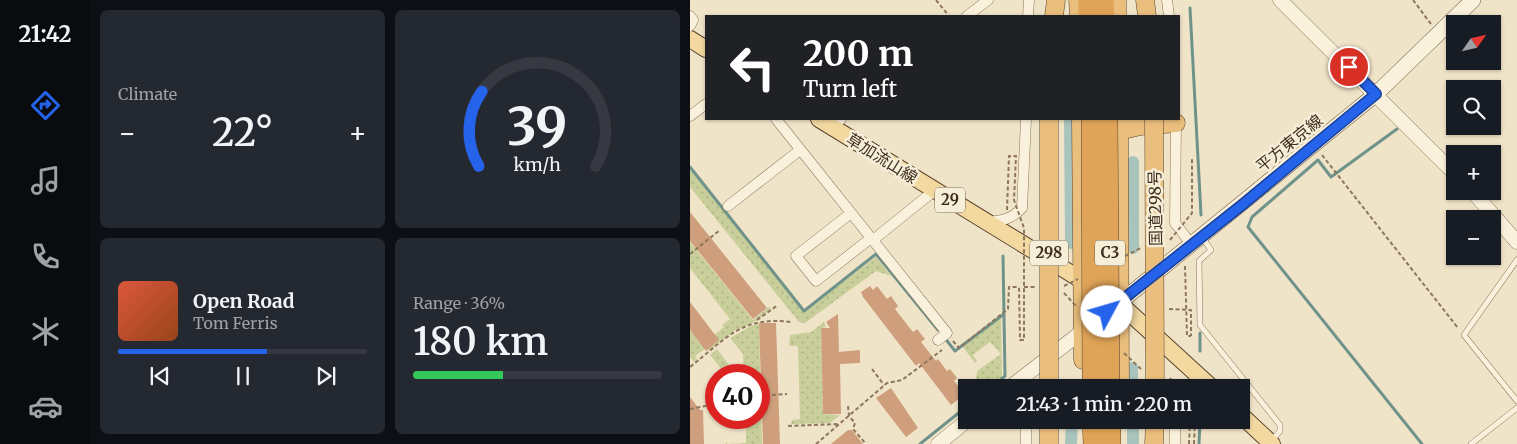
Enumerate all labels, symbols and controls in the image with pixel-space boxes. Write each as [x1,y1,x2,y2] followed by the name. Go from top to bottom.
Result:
[1446,15,1501,70] north arrow
[1446,15,1501,265] map controls
[18,20,72,48] text: 21:42
[803,32,913,76] text: 200 m
[720,35,785,100] icon: left
[1328,46,1370,88] pin
[1335,53,1363,81] icon: arrive
[803,75,897,103] text: Turn left
[1446,80,1501,135] button: search
[118,84,177,104] text: Climate
[28,88,63,123] icon: directions
[507,94,568,159] text: 39
[212,109,273,156] text: 22°
[1252,110,1326,176] street label: 平方東京線
[118,115,137,151] text: −
[348,115,367,151] text: +
[843,128,921,188] street label: 草加流山線
[1446,145,1501,200] button: +
[514,153,561,176] text: km/h
[28,163,63,198] icon: music
[1144,170,1166,246] street label: 国道298号
[935,188,965,212] road number: 29
[1446,210,1501,265] button: −
[28,239,63,274] icon: phone
[1030,240,1068,266] road number: 298
[1095,240,1125,266] road number: C3
[1080,285,1132,337] position arrow
[193,289,295,313] text: Open Road
[413,293,505,313] text: Range · 36%
[193,313,278,333] text: Tom Ferris
[28,314,63,349] icon: climate
[413,318,548,365] text: 180 km
[146,362,174,390] icon: previous
[229,362,257,390] icon: pause
[312,362,340,390] icon: next
[705,364,770,429] speed limit sign: 40
[28,389,63,424] icon: car
[1016,392,1192,416] text: 21:43 · 1 min · 220 m

